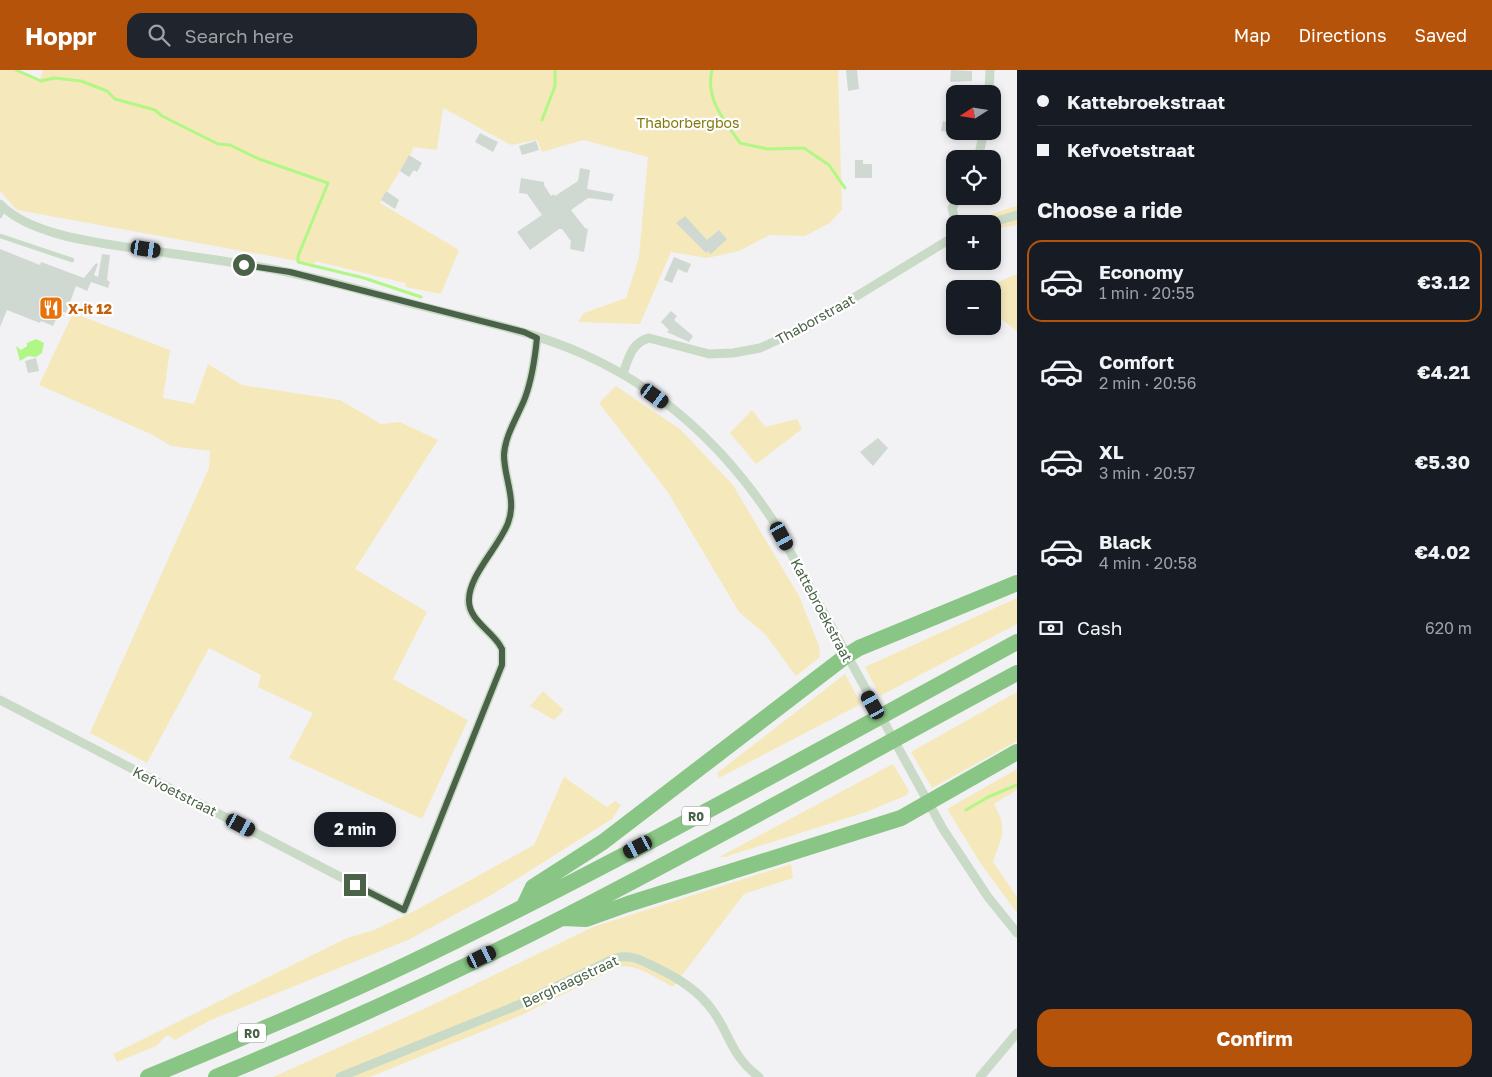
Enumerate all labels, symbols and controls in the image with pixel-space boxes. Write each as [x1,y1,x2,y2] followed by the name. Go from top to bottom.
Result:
[127,13,477,58] search box
[25,21,97,50] text: Hoppr
[145,21,173,49] icon: search
[185,24,293,47] text: Search here
[1234,24,1270,46] text: Map
[1298,24,1386,46] text: Directions
[1414,24,1467,46] text: Saved
[946,85,1001,140] north arrow
[946,85,1001,335] map controls
[1067,90,1225,113] text: Kattebroekstraat
[637,114,739,131] park label: Thaborbergbos
[1067,138,1195,161] text: Kefvoetstraat
[946,150,1001,205] button: locate
[1037,196,1183,223] text: Choose a ride
[946,215,1001,270] button: +
[130,239,161,259] car
[233,254,255,276] route start
[1039,259,1084,304] icon: car
[1099,260,1184,283] text: Economy
[1418,270,1470,293] text: €3.12
[946,280,1001,335] button: −
[1099,283,1194,303] text: 1 min · 20:55
[773,290,857,348] street label: Thaborstraat
[38,295,64,321] restaurant icon: X-it 12
[68,300,113,317] place label: X-it 12
[1039,349,1084,394] icon: car
[1099,350,1174,373] text: Comfort
[1417,360,1470,383] text: €4.21
[1099,373,1196,393] text: 2 min · 20:56
[638,381,671,411] car
[1039,439,1084,484] icon: car
[1099,440,1124,463] text: XL
[1415,450,1470,473] text: €5.30
[1099,463,1195,483] text: 3 min · 20:57
[768,519,795,553] car
[1039,529,1084,574] icon: car
[1099,530,1152,553] text: Black
[1415,540,1470,563] text: €4.02
[1099,553,1197,573] text: 4 min · 20:58
[788,555,856,665] street label: Kattebroekstraat
[1037,614,1065,642] icon: cash
[1077,616,1122,639] text: Cash
[1425,618,1472,638] text: 620 m
[859,688,886,722] car
[130,763,220,819] street label: Kefvoetstraat
[682,806,710,826] road number: R0
[224,811,257,839] car
[314,812,396,848] callout: 2 min
[334,819,376,839] text: 2 min
[621,834,654,860] car
[344,874,366,896] route end
[465,944,498,970] car
[519,951,621,1011] street label: Berghaagstraat
[1037,1009,1472,1067] button: Confirm
[238,1024,266,1042] road number: R0

